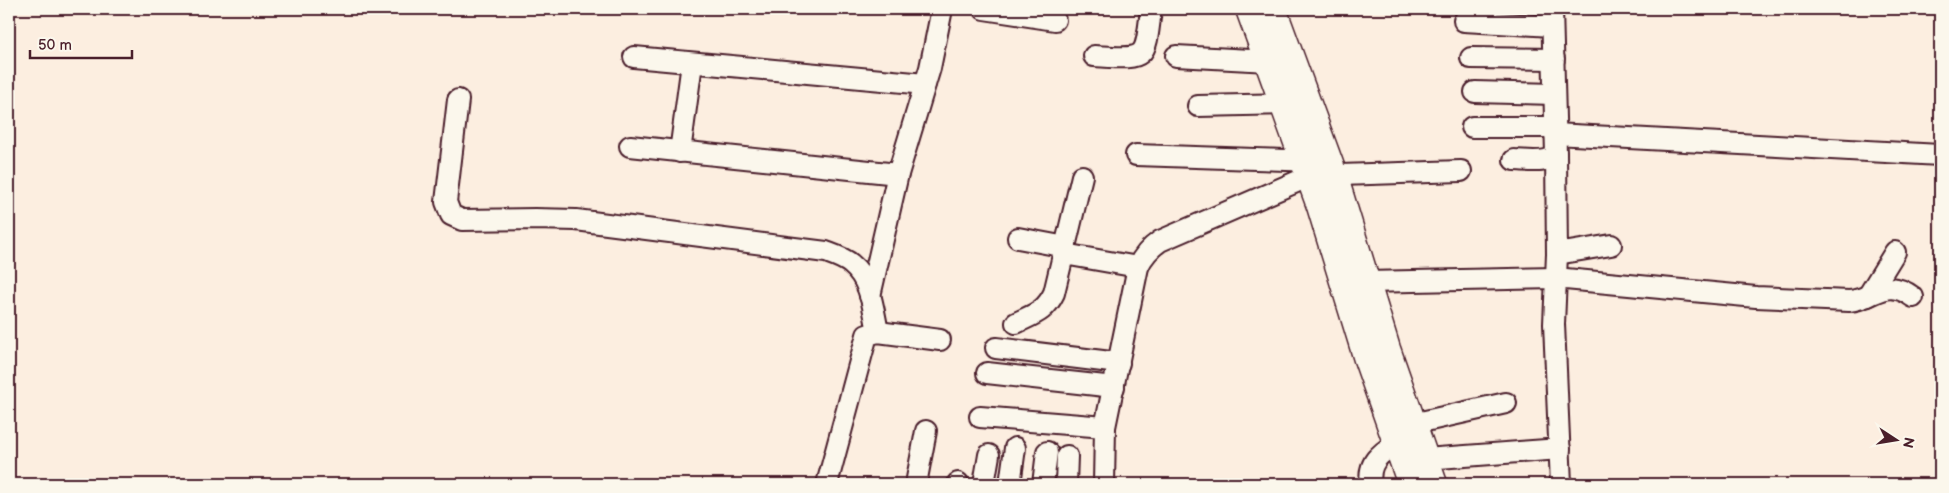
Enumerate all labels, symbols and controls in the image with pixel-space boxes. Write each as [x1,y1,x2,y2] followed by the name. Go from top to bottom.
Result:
[30,28,132,60] scale bar
[38,36,72,55] text: 50 m
[1872,416,1922,466] north arrow
[1899,436,1918,450] text: N

